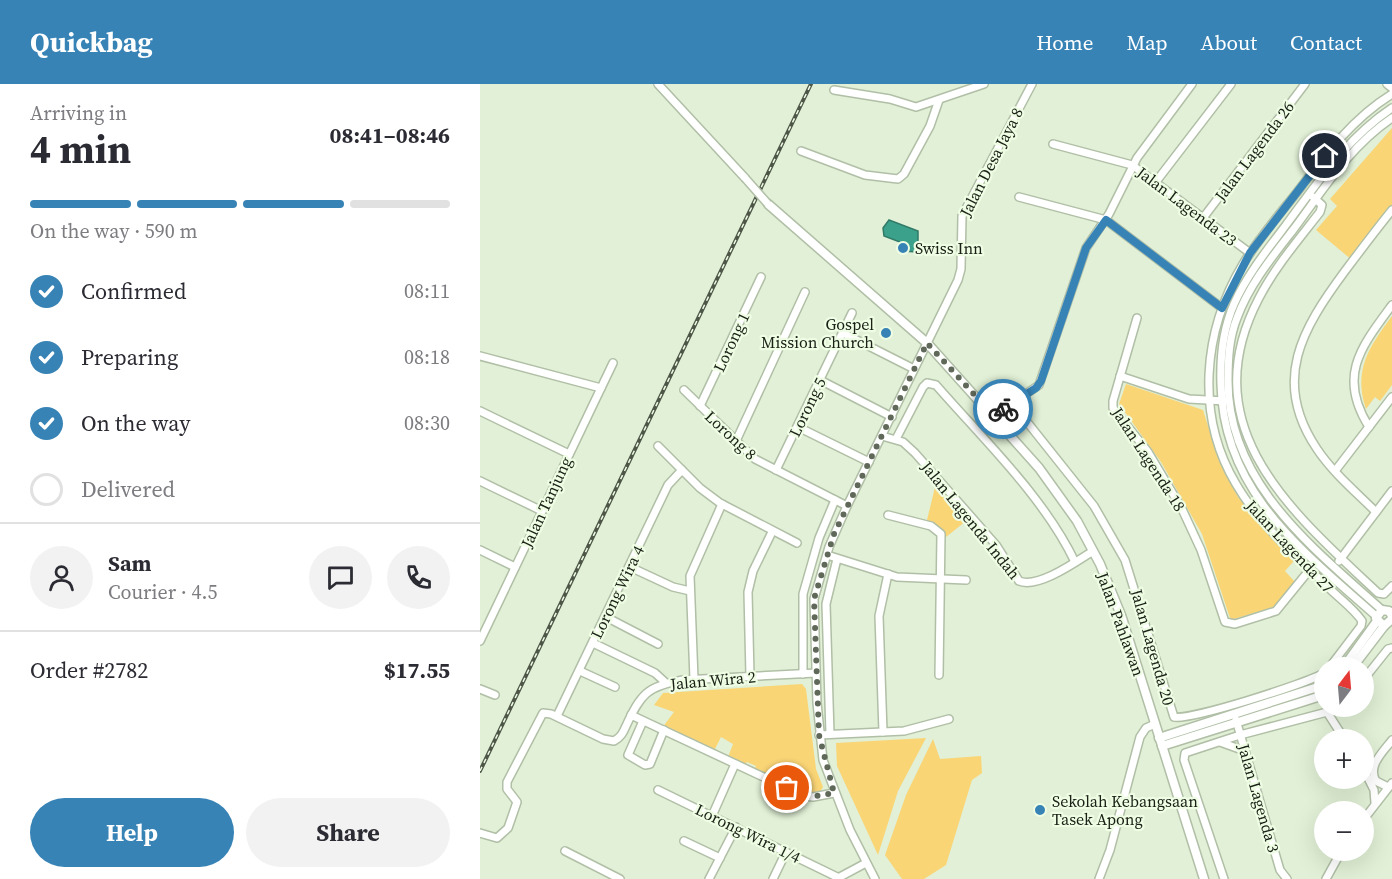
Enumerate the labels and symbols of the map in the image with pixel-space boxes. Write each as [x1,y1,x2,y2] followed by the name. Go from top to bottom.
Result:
[1208,96,1299,206] street label: Jalan Lagenda 26
[954,104,1028,221] street label: Jalan Desa Jaya 8
[1299,130,1350,181] pin
[1132,160,1242,251] street label: Jalan Lagenda 23
[915,237,983,259] place label: Swiss Inn
[896,241,910,255] marker: Swiss Inn
[708,309,754,375] street label: Lorong 1
[761,313,874,353] place label: Gospel Mission Church
[879,326,893,340] marker: Gospel Mission Church
[783,374,831,440] street label: Lorong 5
[973,379,1033,439] courier
[1107,402,1191,515] street label: Jalan Lagenda 18
[700,405,762,465] street label: Lorong 8
[515,453,577,552] street label: Jalan Tanjung
[916,455,1026,584] street label: Jalan Lagenda Indah
[1240,494,1339,597] street label: Jalan Lagenda 27
[585,542,649,642] street label: Lorong Wira 4
[1092,568,1150,679] street label: Jalan Pahlawan
[1126,585,1180,708] street label: Jalan Lagenda 20
[1314,657,1374,717] north arrow
[668,665,757,695] street label: Jalan Wira 2
[1233,740,1285,855] street label: Jalan Lagenda 3
[761,762,812,813] pin
[1052,790,1198,830] place label: Sekolah Kebangsaan Tasek Apong
[692,798,804,868] street label: Lorong Wira 1/4
[1033,803,1047,817] marker: Sekolah Kebangsaan Tasek Apong

